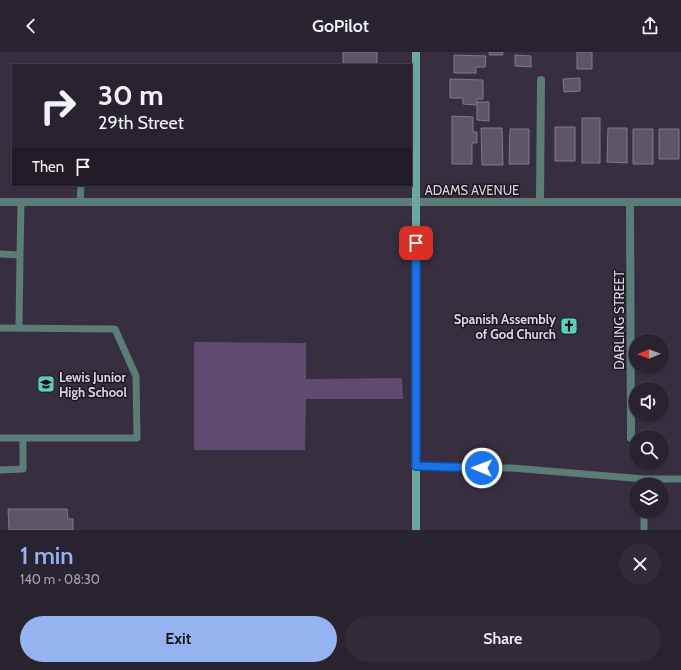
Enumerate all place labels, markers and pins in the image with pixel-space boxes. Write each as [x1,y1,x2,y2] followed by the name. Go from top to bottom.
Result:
[399,226,433,260] pin
[454,311,556,342] place label: Spanish Assembly of God Church
[559,316,579,336] church icon: Spanish Assembly of God Church
[59,369,128,400] place label: Lewis Junior High School
[36,374,56,394] school or university icon: Lewis Junior High School

